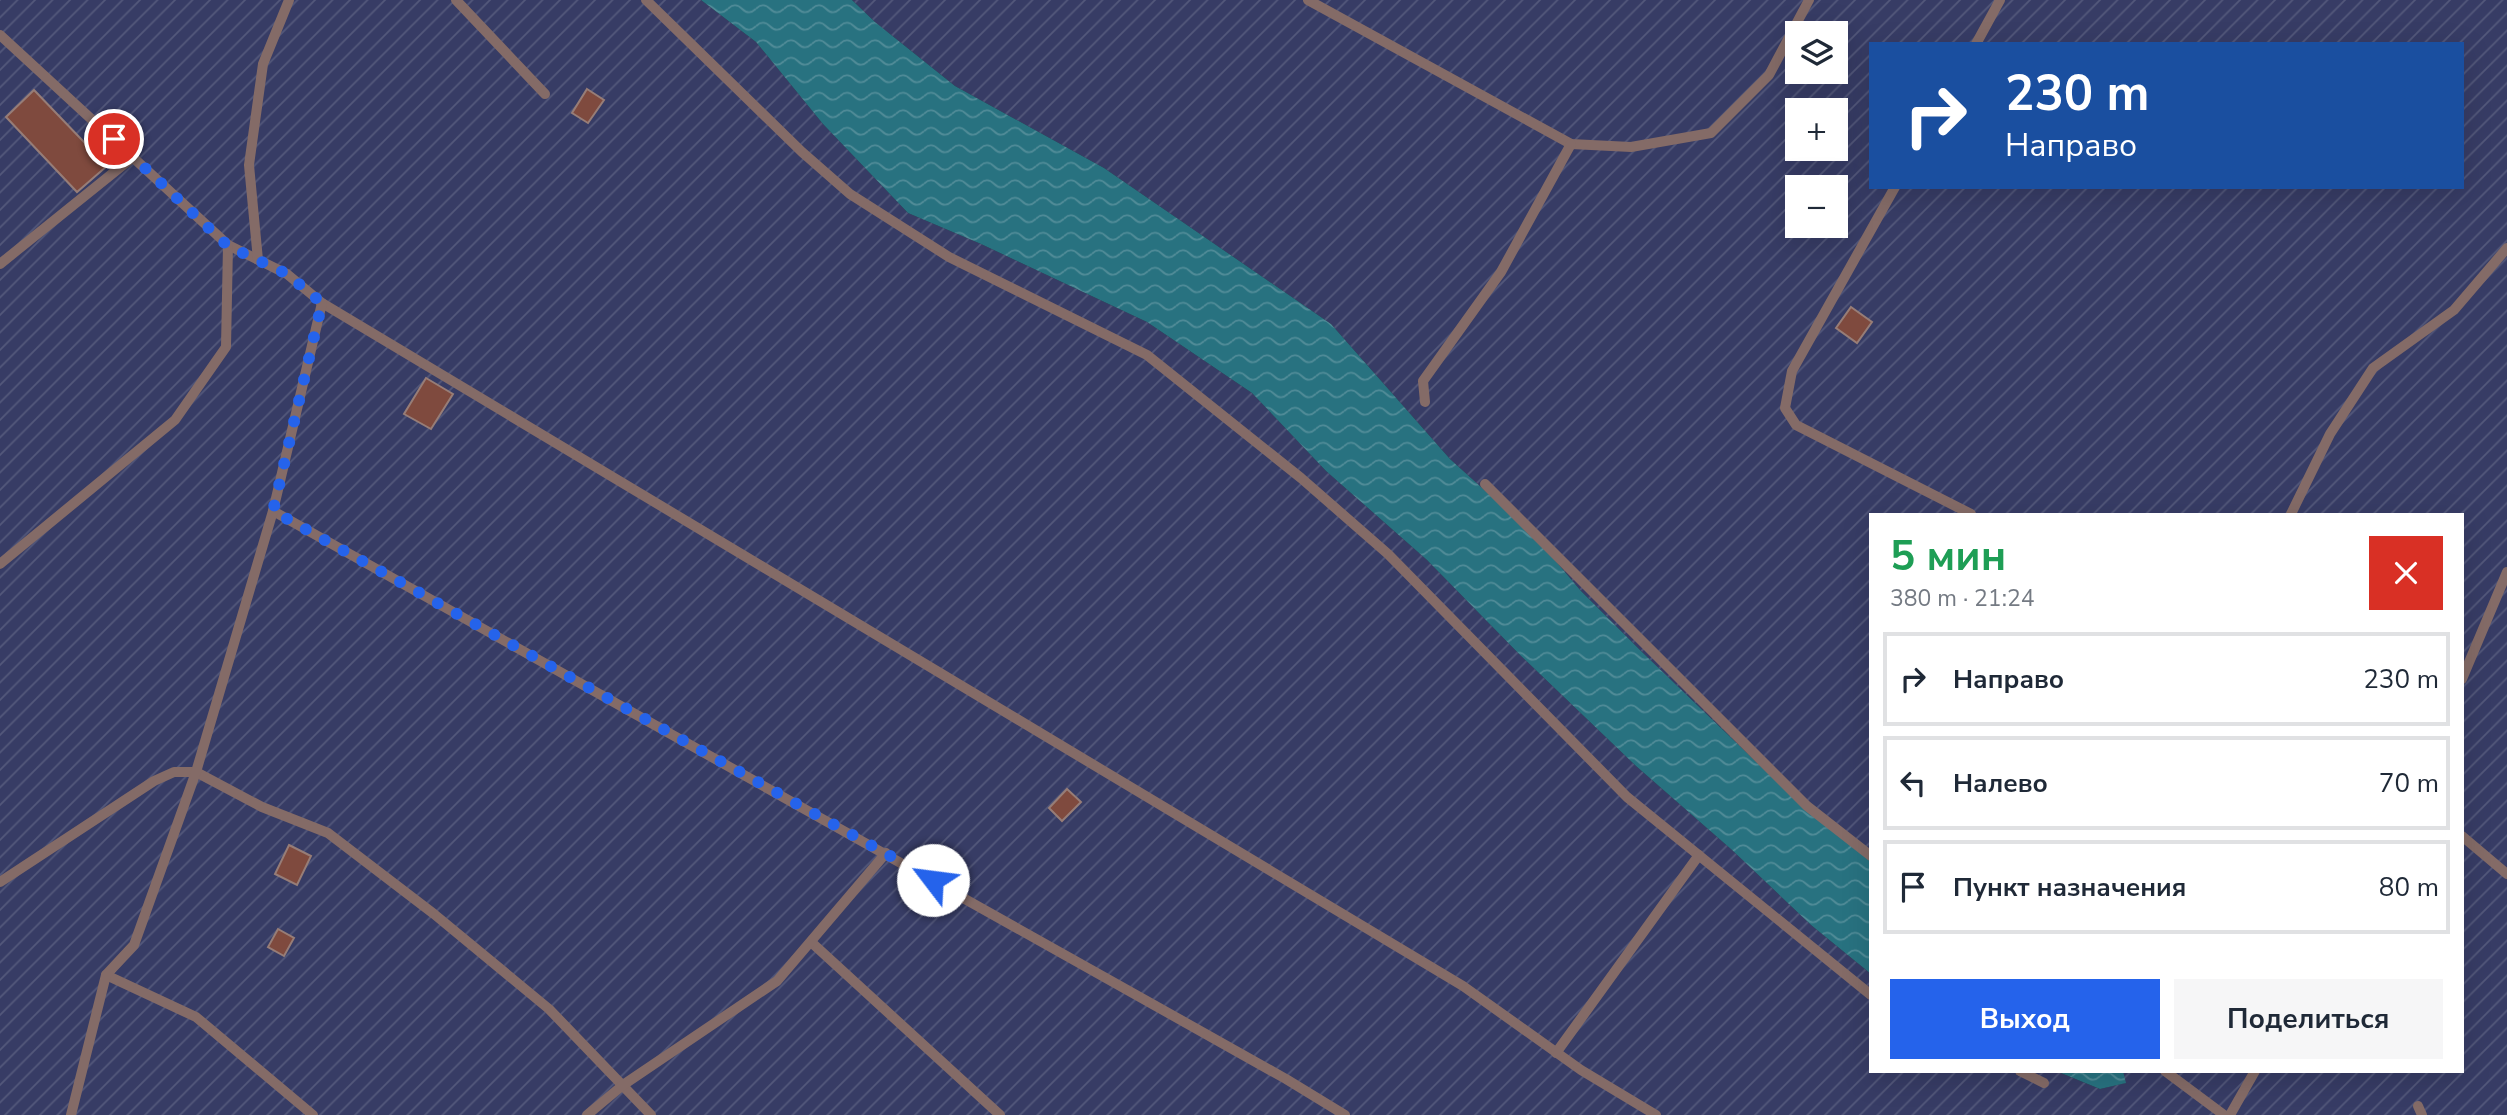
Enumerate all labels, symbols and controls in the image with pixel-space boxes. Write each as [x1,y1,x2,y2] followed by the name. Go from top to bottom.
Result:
[1785,21,1848,238] map controls
[1785,21,1848,84] button: layers
[2005,60,2149,127] text: 230 m
[1890,70,1981,161] icon: right
[1785,98,1848,161] button: +
[84,109,144,169] pin
[95,120,133,158] icon: arrive
[2005,124,2137,167] text: Направо
[1785,175,1848,238] button: −
[1890,528,2006,585] text: 5 мин
[2369,536,2443,610] button: close
[1890,583,2035,614] text: 380 m · 21:24
[1894,660,1932,698] icon: right
[1953,662,2064,697] text: Направо
[2363,662,2439,697] text: 230 m
[1894,764,1932,802] icon: left
[1953,766,2048,801] text: Налево
[2379,766,2439,801] text: 70 m
[896,843,970,917] position arrow
[1894,868,1932,906] icon: arrive
[1953,870,2186,905] text: Пункт назначения
[2379,870,2439,905] text: 80 m
[1890,979,2160,1059] button: Выход
[2174,979,2443,1059] button: Поделиться

